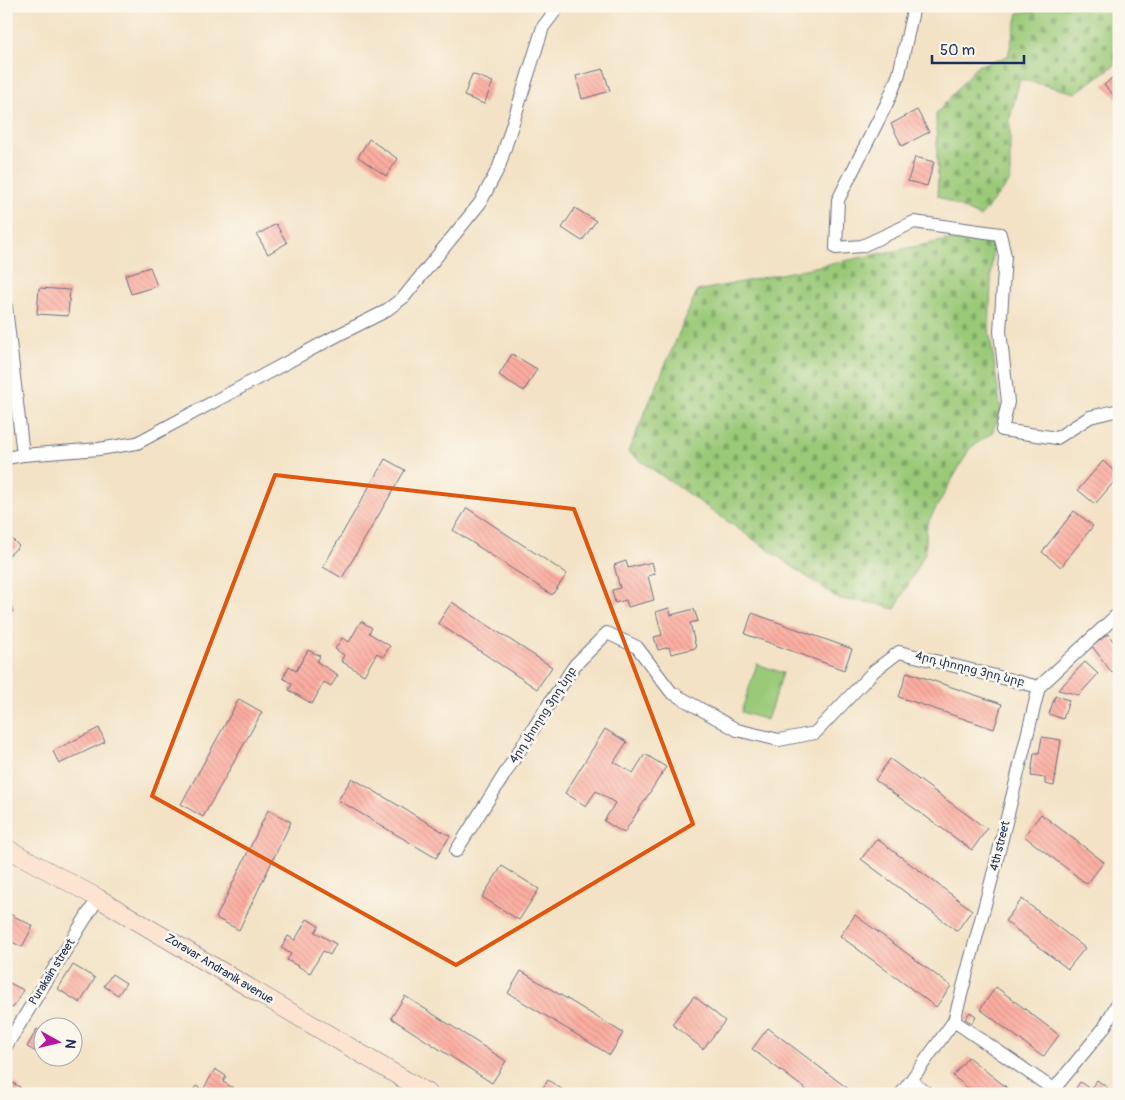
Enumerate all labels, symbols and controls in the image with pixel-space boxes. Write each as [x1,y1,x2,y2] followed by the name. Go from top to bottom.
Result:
[932,32,1025,64] scale bar
[940,41,975,60] text: 50 m
[914,648,1026,690] street label: 4րդ փողոց 3րդ նրբ
[506,664,580,766] street label: 4րդ փողոց 3րդ նրբ
[987,819,1013,873] street label: 4th street
[162,931,276,1007] street label: Zoravar Andranik avenue
[26,936,78,1008] street label: Purakain street
[32,1018,82,1068] north arrow
[61,1038,79,1050] text: N

